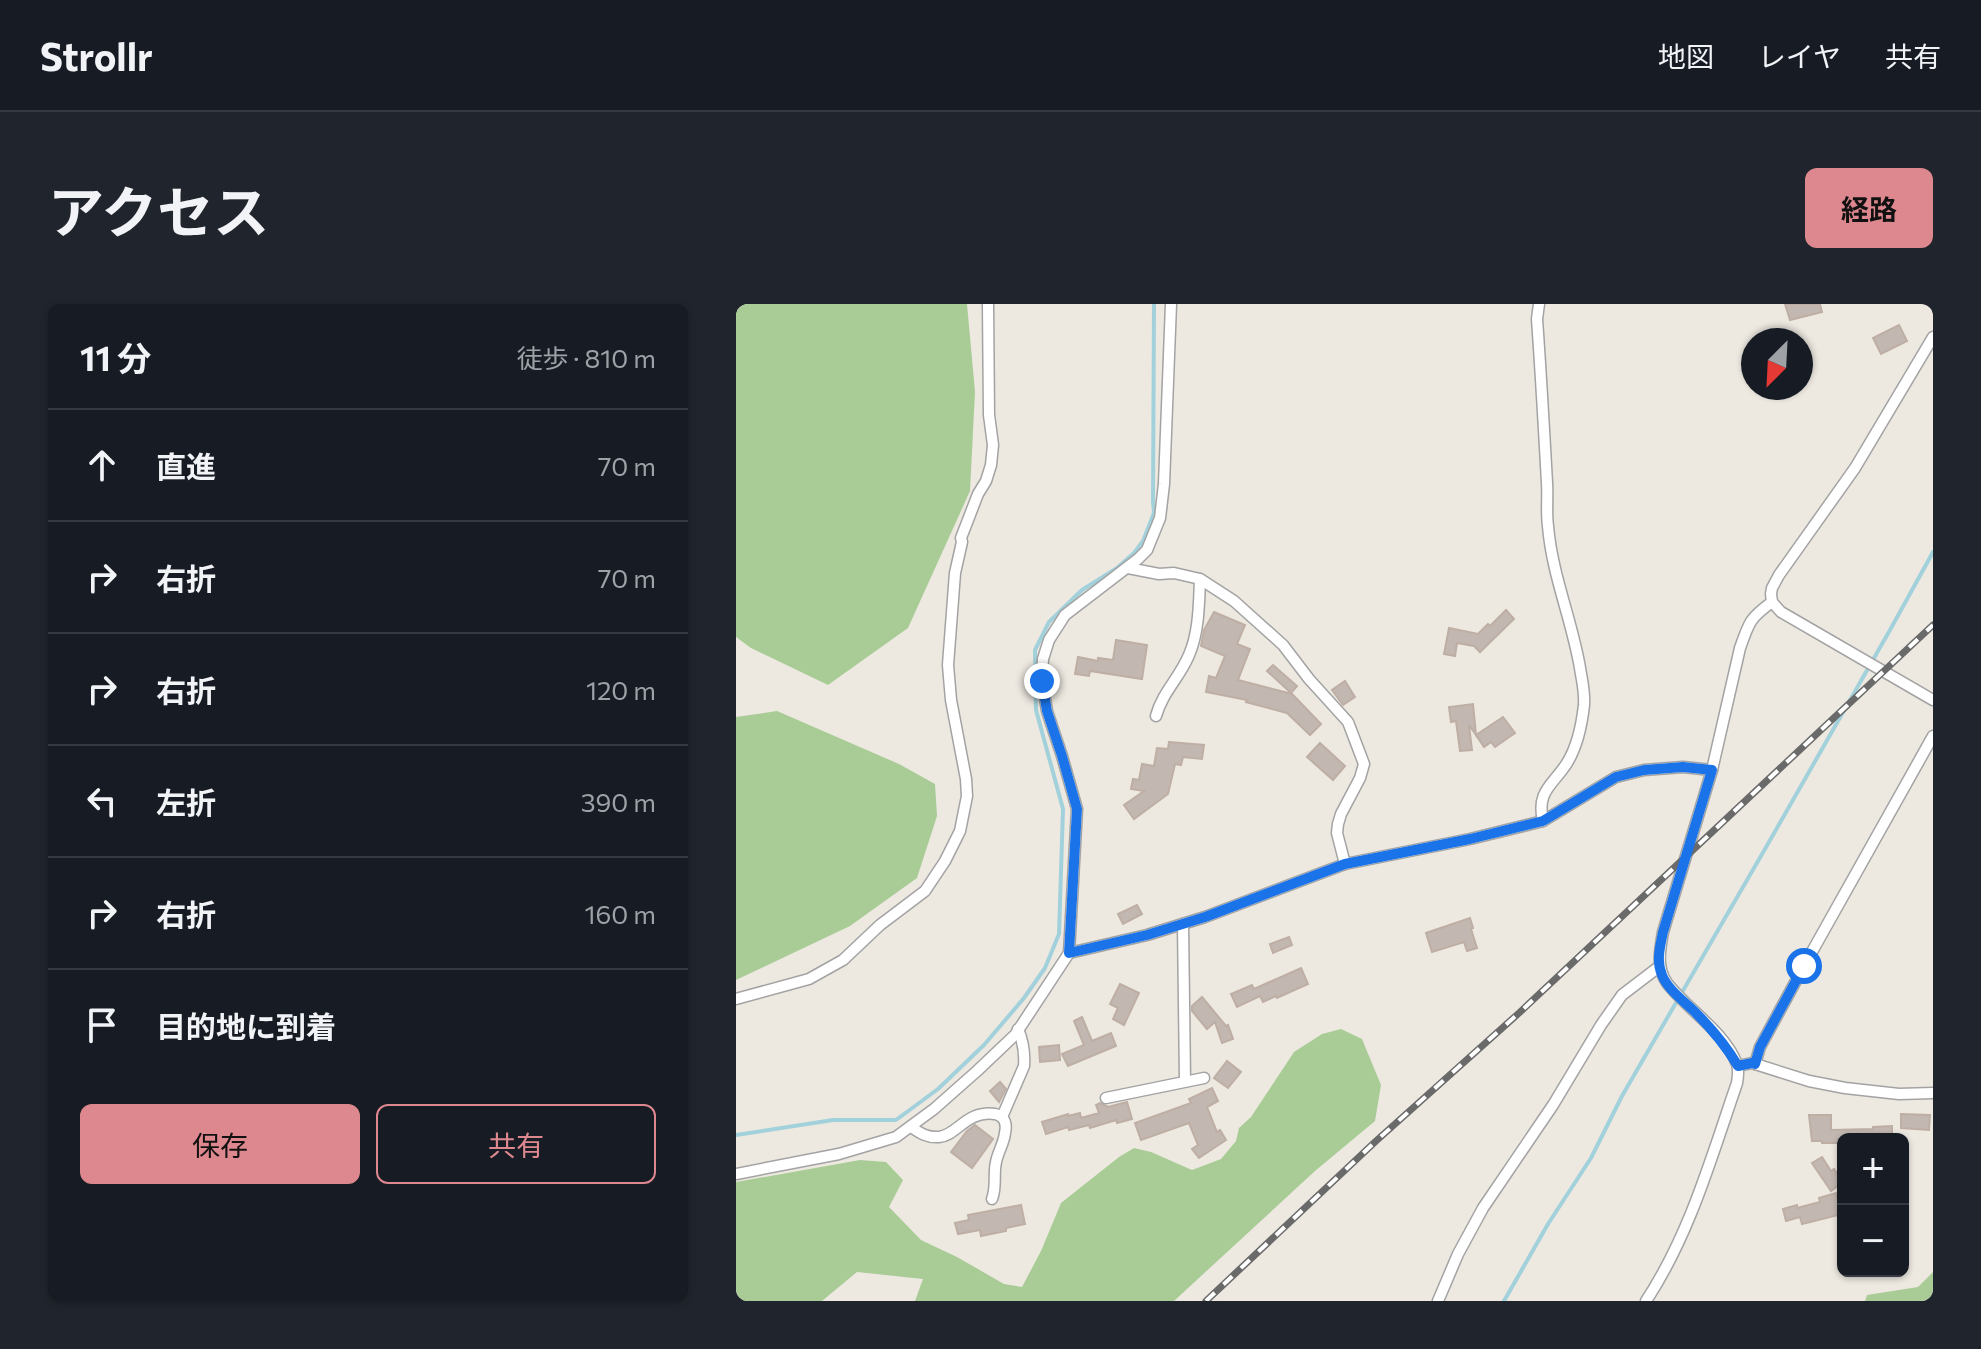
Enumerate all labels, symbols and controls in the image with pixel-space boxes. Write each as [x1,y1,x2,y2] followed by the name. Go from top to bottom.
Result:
[40,32,153,79] text: Strollr
[1658,39,1714,73] text: 地図
[1758,39,1841,73] text: レイヤ
[1885,39,1941,73] text: 共有
[1805,168,1933,248] button: 経路
[48,176,269,245] text: アクセス
[1741,328,1813,400] north arrow
[80,336,151,378] text: 11 分
[516,342,656,373] text: 徒歩 · 810 m
[80,443,124,487] icon: ahead
[156,447,216,484] text: 直進
[598,450,656,481] text: 70 m
[80,555,124,599] icon: right
[156,559,216,596] text: 右折
[598,562,656,593] text: 70 m
[1024,663,1060,699] route end
[80,667,124,711] icon: right
[156,671,216,708] text: 右折
[586,674,656,705] text: 120 m
[80,779,124,823] icon: left
[156,783,216,820] text: 左折
[581,786,656,817] text: 390 m
[80,891,124,935] icon: right
[156,895,216,932] text: 右折
[584,898,656,929] text: 160 m
[1786,948,1822,984] route start
[80,1003,124,1047] icon: arrive
[156,1007,336,1044] text: 目的地に到着
[80,1104,360,1184] button: 保存
[376,1104,656,1184] button: 共有
[1837,1133,1909,1277] map controls
[1837,1133,1909,1205] button: +
[1837,1205,1909,1277] button: −

